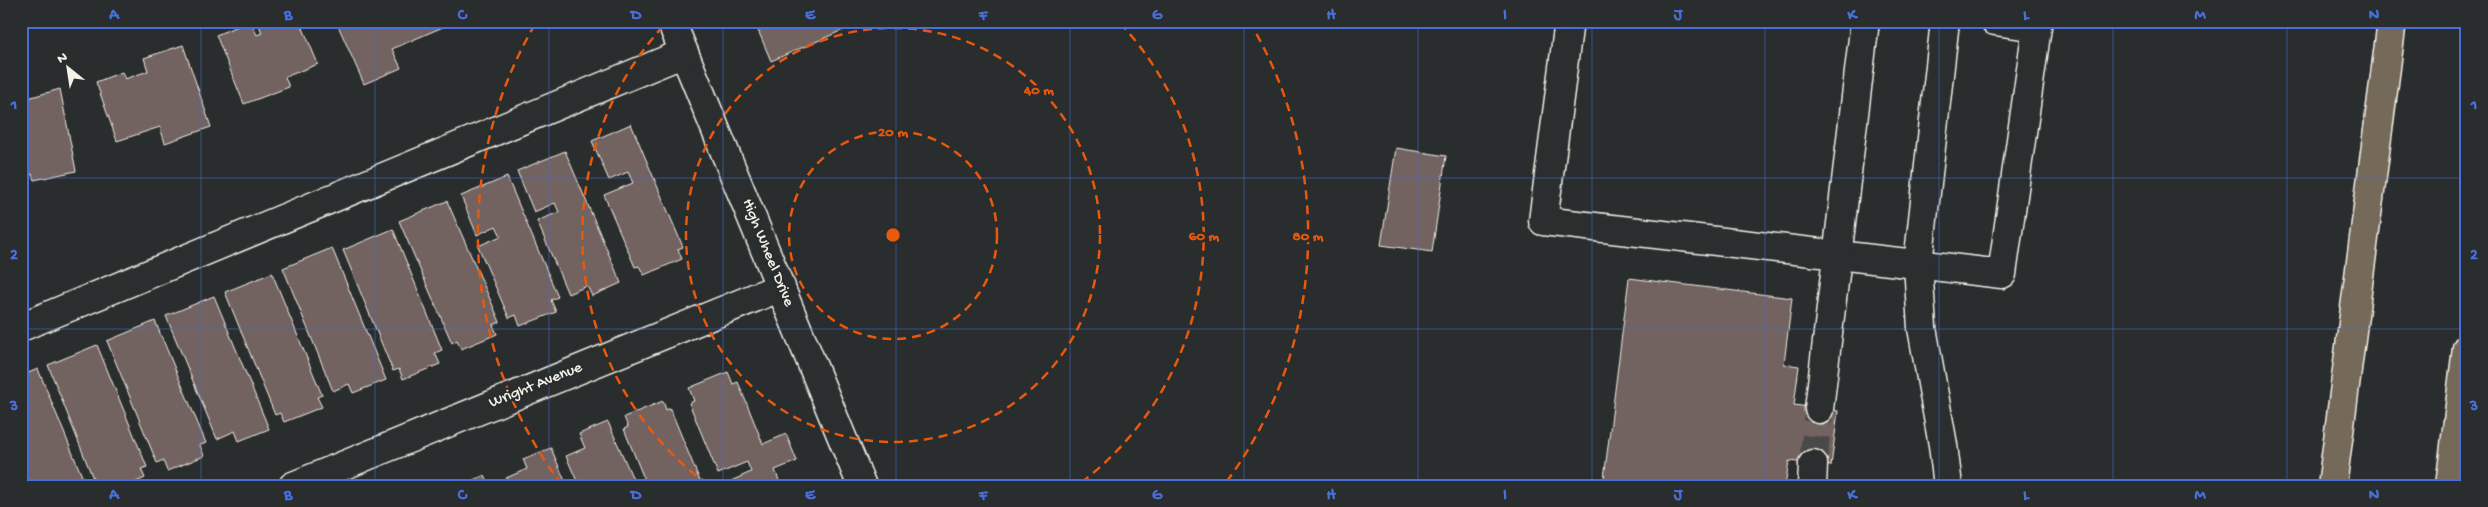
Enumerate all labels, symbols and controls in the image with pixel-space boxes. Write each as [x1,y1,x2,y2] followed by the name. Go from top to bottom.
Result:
[108,7,120,26] text: A
[283,7,293,26] text: B
[457,7,468,26] text: C
[629,7,642,26] text: D
[805,7,816,26] text: E
[978,7,989,26] text: F
[1152,7,1163,26] text: G
[1326,7,1336,26] text: H
[1503,7,1507,26] text: I
[1673,7,1684,26] text: J
[1847,7,1859,26] text: K
[2023,7,2030,26] text: L
[2194,7,2206,26] text: M
[2369,7,2380,26] text: N
[42,42,92,92] north arrow
[55,49,71,69] text: N
[1023,82,1054,100] text: 40 m
[10,97,17,116] text: 1
[2470,97,2477,116] text: 1
[878,124,908,142] text: 20 m
[737,196,798,311] street label: High Wheel Drive
[884,226,902,244] centre of rings
[1189,228,1220,246] text: 60 m
[1293,228,1324,246] text: 80 m
[10,247,18,266] text: 2
[2470,247,2478,266] text: 2
[487,358,586,413] street label: Wright Avenue
[9,398,18,417] text: 3
[2469,398,2478,417] text: 3
[108,487,120,506] text: A
[283,487,293,506] text: B
[457,487,468,506] text: C
[629,487,642,506] text: D
[805,487,816,506] text: E
[978,487,989,506] text: F
[1152,487,1163,506] text: G
[1326,487,1336,506] text: H
[1503,487,1507,506] text: I
[1673,487,1684,506] text: J
[1847,487,1859,506] text: K
[2023,487,2030,506] text: L
[2194,487,2206,506] text: M
[2369,487,2380,506] text: N

